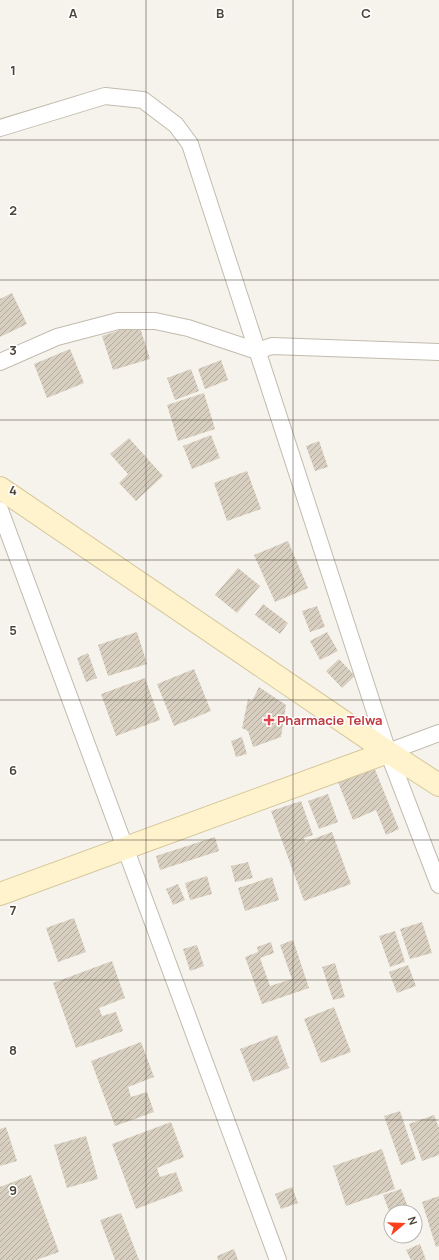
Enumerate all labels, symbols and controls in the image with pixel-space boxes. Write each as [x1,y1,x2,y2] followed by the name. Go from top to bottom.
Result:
[69,4,78,22] text: A
[216,4,224,22] text: B
[361,4,371,22] text: C
[10,61,16,79] text: 1
[9,201,17,219] text: 2
[9,341,17,359] text: 3
[9,481,17,499] text: 4
[9,621,17,639] text: 5
[277,711,383,729] place label: Pharmacie Telwa
[264,715,274,725] marker: Pharmacie Telwa
[9,761,17,779] text: 6
[10,901,17,919] text: 7
[9,1041,17,1059] text: 8
[9,1181,17,1199] text: 9
[383,1204,423,1244] north arrow
[405,1214,421,1227] text: N

